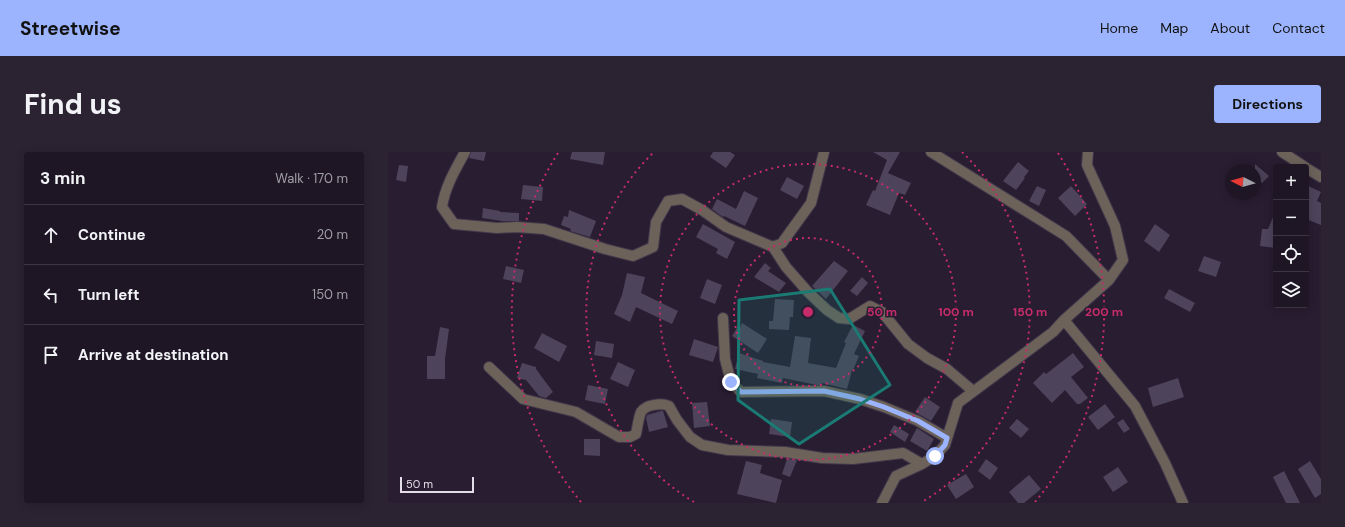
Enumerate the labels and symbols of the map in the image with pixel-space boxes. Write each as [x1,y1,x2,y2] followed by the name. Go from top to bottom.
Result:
[1225,164,1261,200] north arrow
[867,304,897,320] text: 50 m
[938,304,974,320] text: 100 m
[1013,304,1047,320] text: 150 m
[1085,304,1123,320] text: 200 m
[801,305,815,319] centre of rings
[722,373,740,391] route end
[926,447,944,465] route start
[400,475,474,494] scale bar

